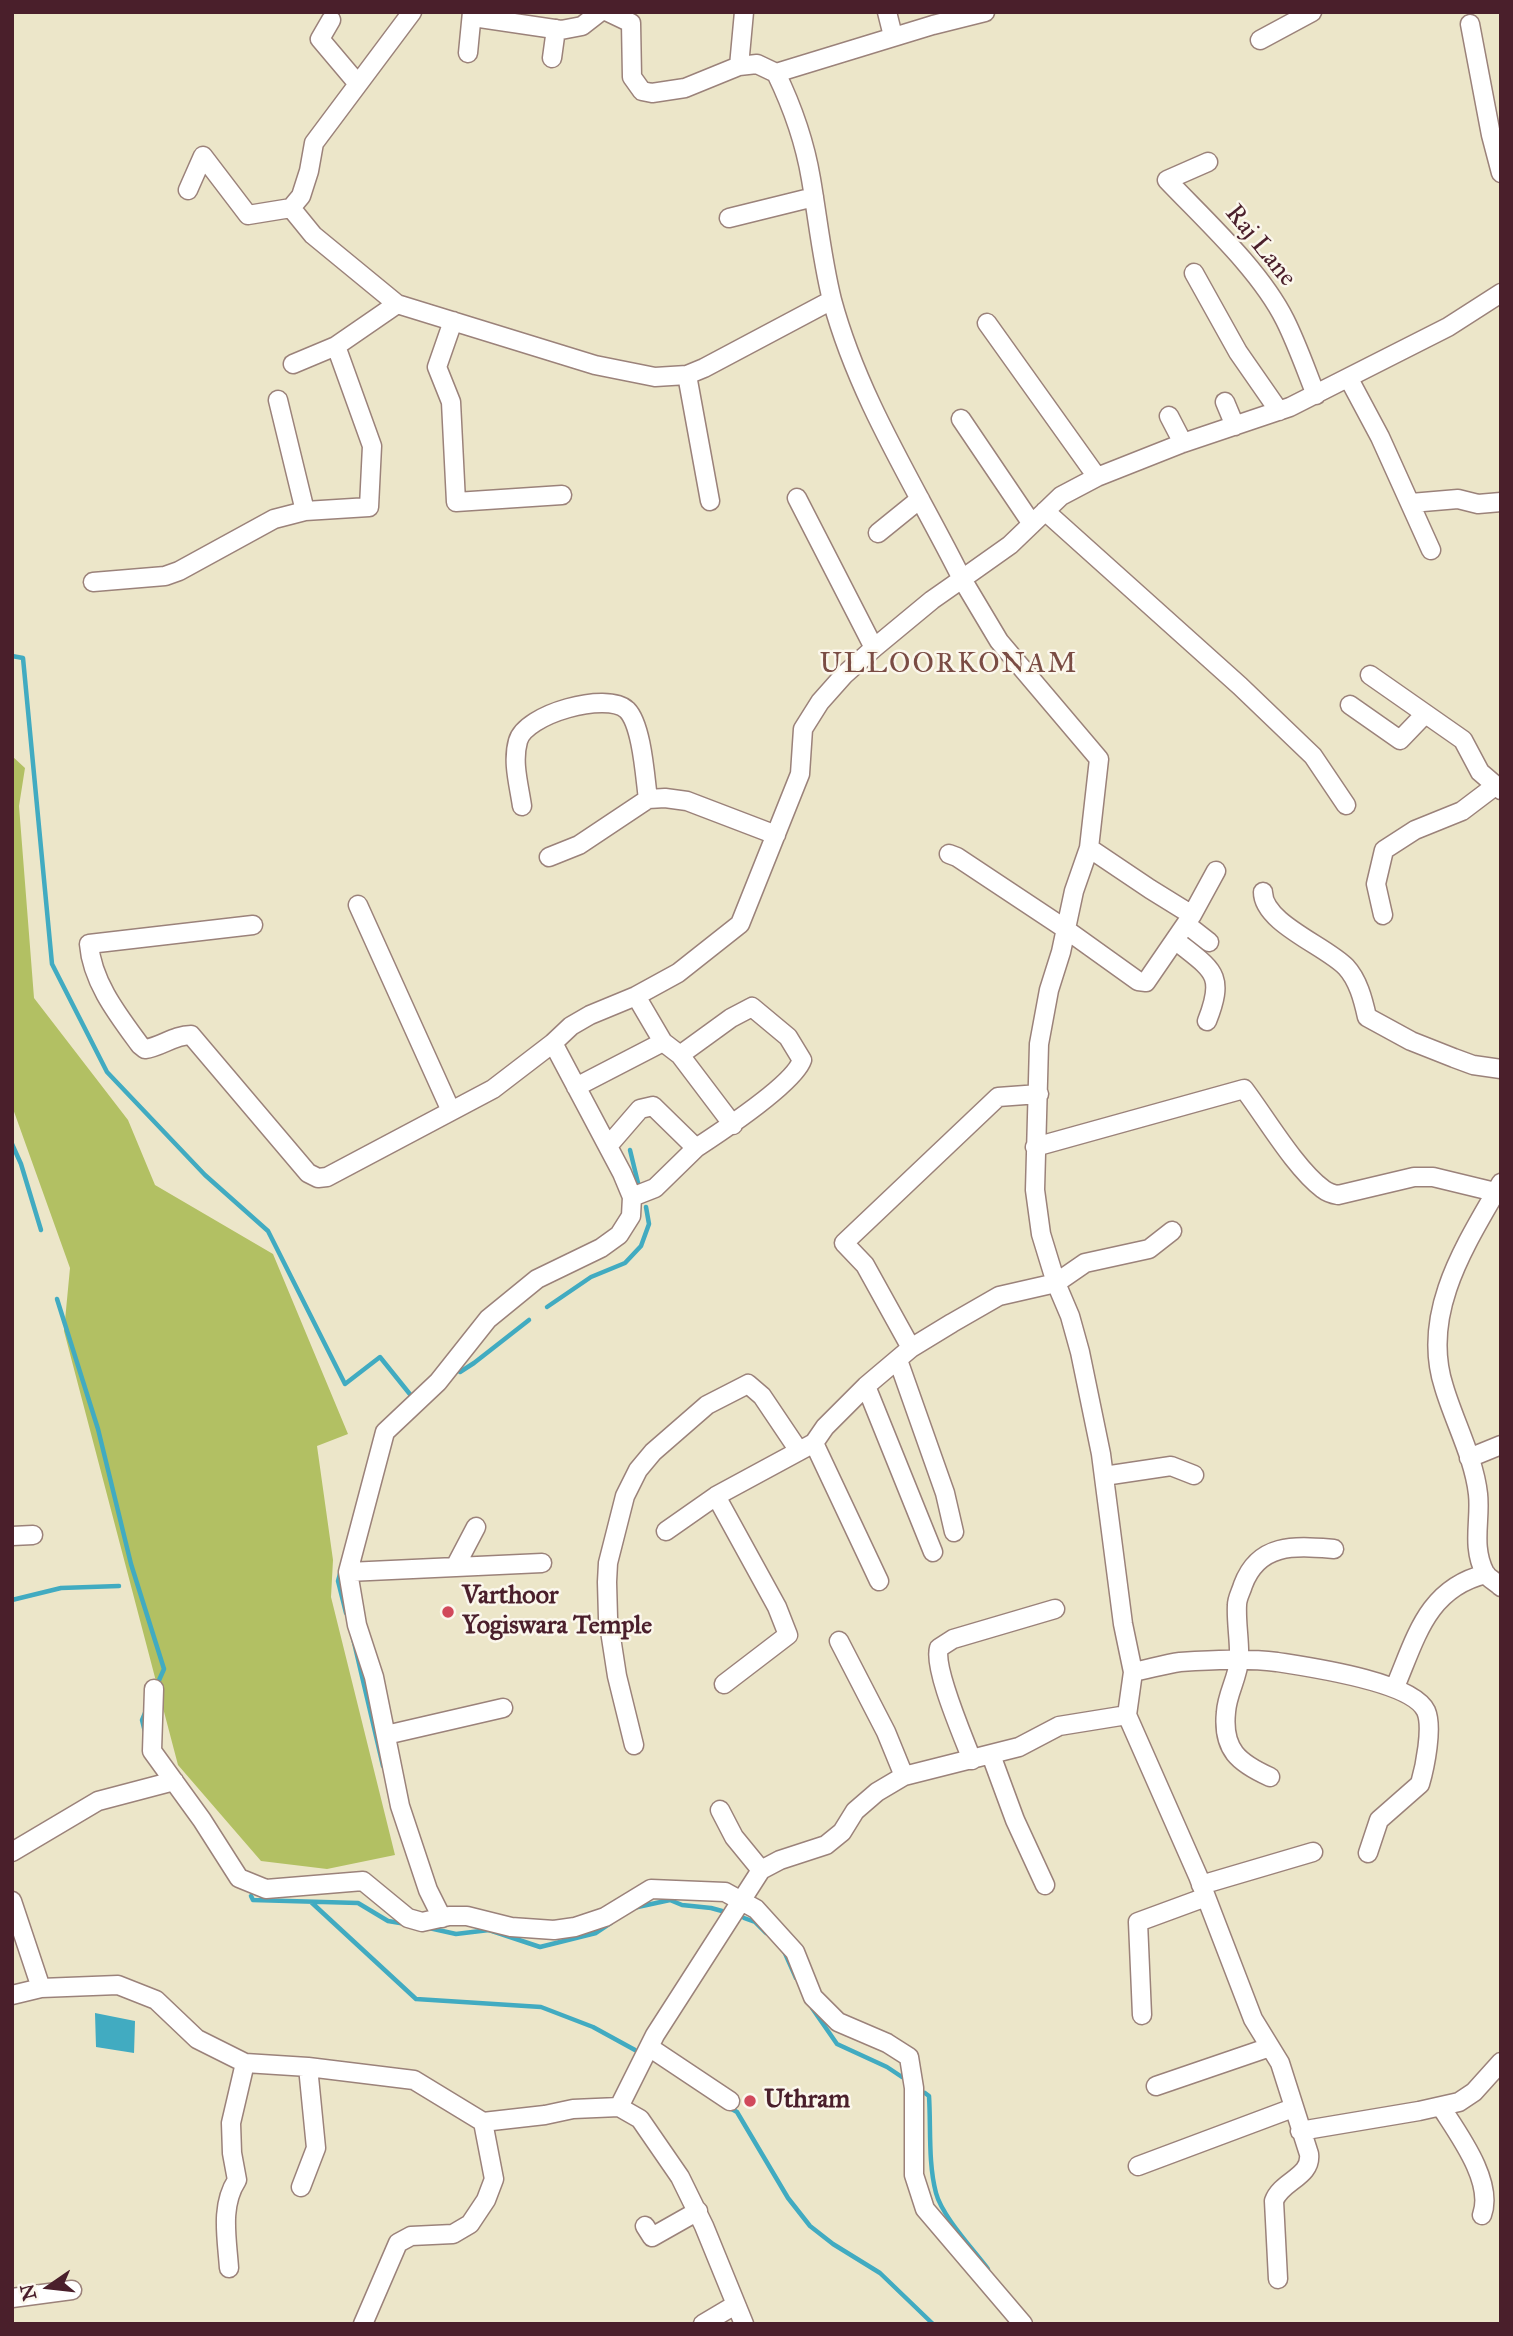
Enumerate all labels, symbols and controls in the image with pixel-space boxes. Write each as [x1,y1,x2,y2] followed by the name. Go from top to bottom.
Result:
[1218,199,1302,293] street label: Raj Lane
[821,648,1077,682] district label: ULLOORKONAM
[462,1581,652,1642] place label: Varthoor Yogiswara Temple
[440,1604,456,1620] marker: Varthoor Yogiswara Temple
[764,2085,850,2117] place label: Uthram
[742,2093,758,2109] marker: Uthram
[14,2252,84,2322] north arrow
[15,2282,41,2303] text: N

